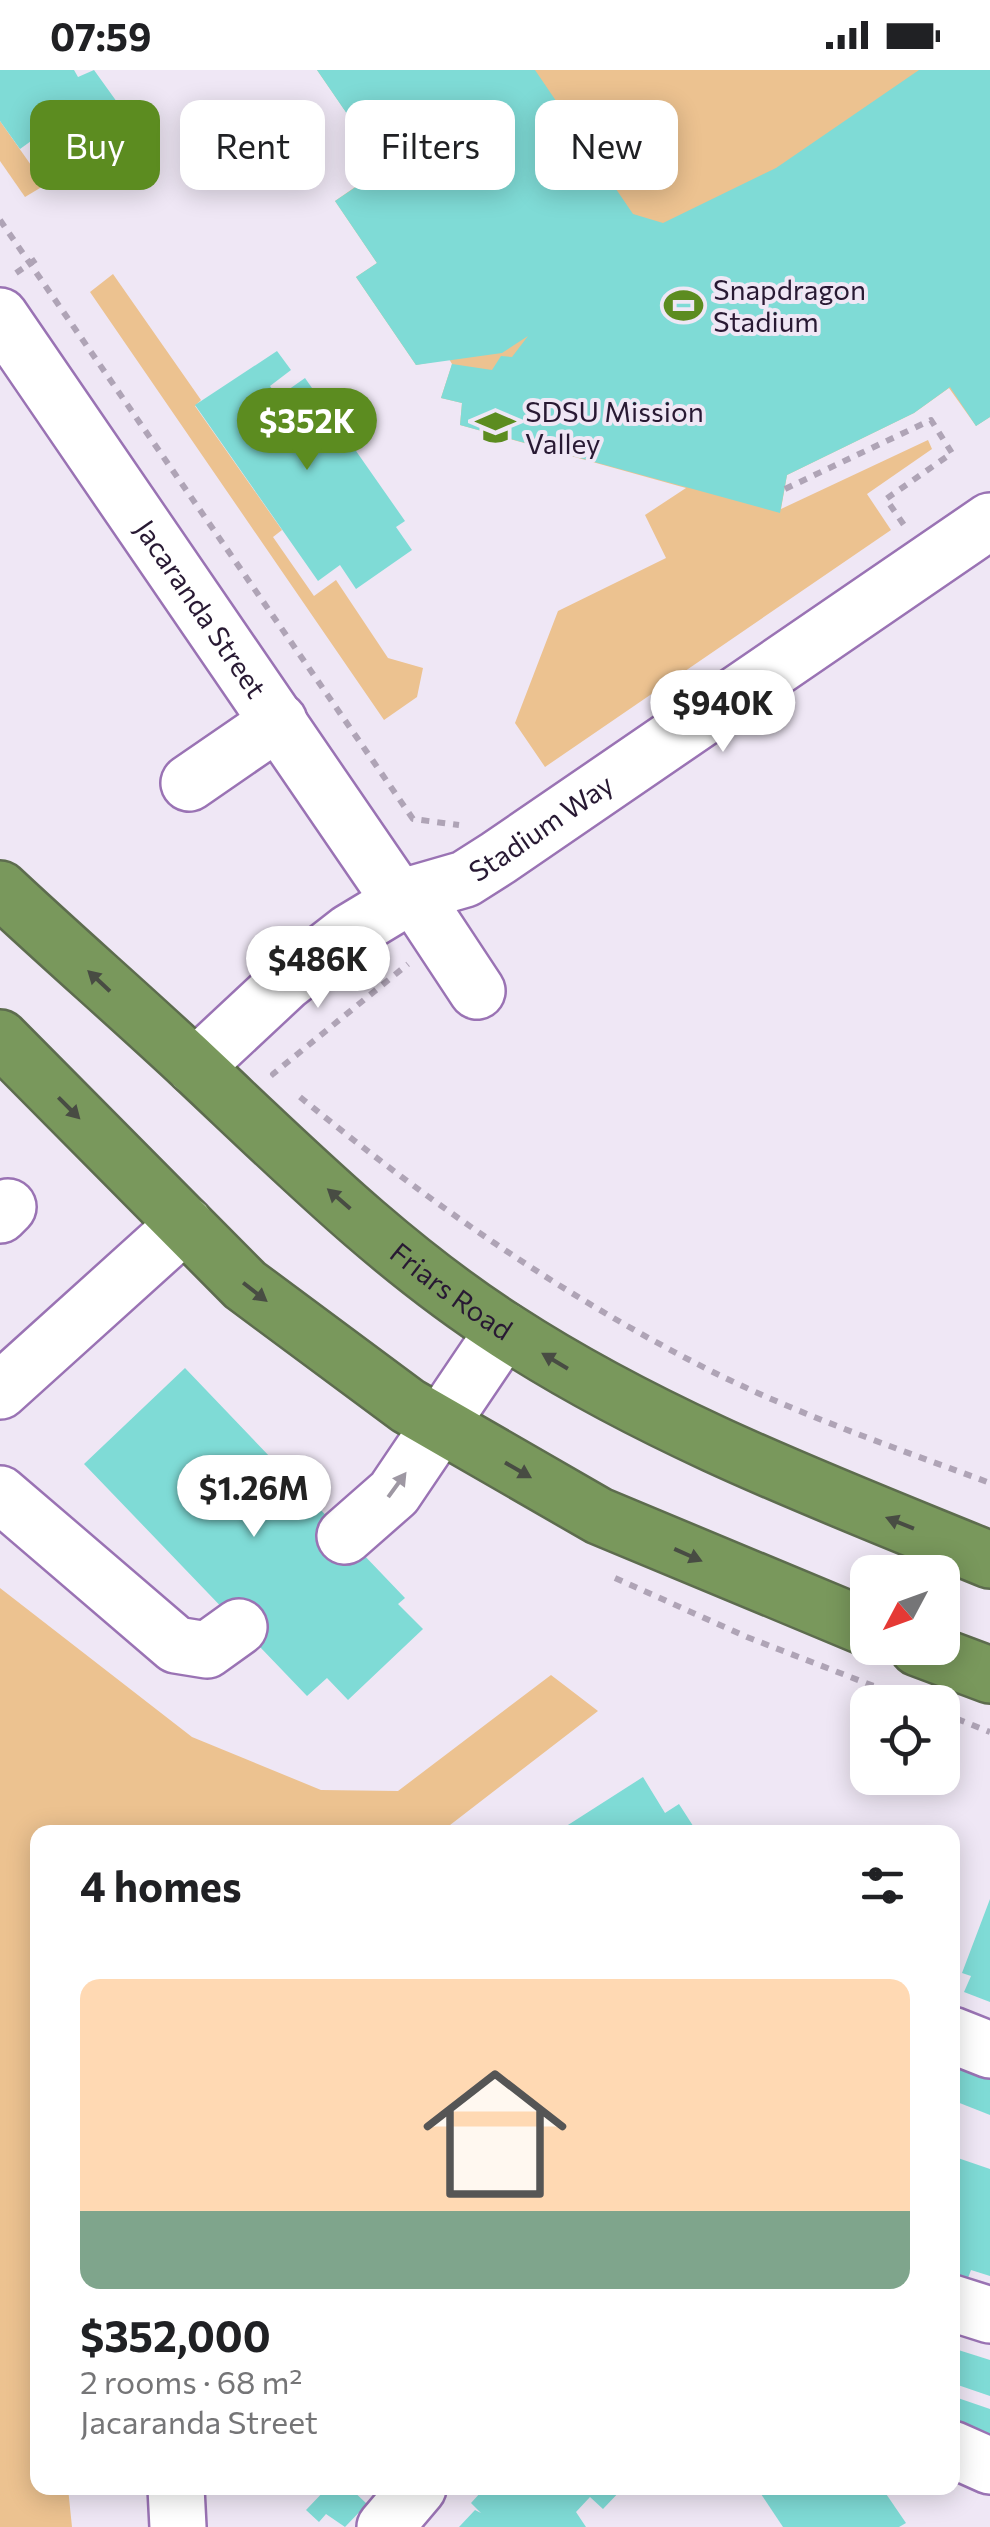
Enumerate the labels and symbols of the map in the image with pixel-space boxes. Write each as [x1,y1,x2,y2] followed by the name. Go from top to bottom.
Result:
[713,272,866,338] place label: Snapdragon Stadium
[662,285,704,327] sports icon: Snapdragon Stadium
[237,388,377,473] pin: $352K
[525,394,704,460] place label: SDSU Mission Valley
[474,407,516,449] school or university icon: SDSU Mission Valley
[128,513,274,704] street label: Jacaranda Street
[653,670,793,755] pin: $940K
[462,766,619,888] street label: Stadium Way
[248,926,388,1011] pin: $486K
[87,970,111,993] one-way arrow
[56,1095,80,1119] one-way arrow
[327,1189,352,1211] one-way arrow
[384,1235,519,1347] street label: Friars Road
[242,1281,268,1301] one-way arrow
[541,1353,569,1370] one-way arrow
[173,1455,335,1540] pin: $1.26M
[504,1460,532,1478] one-way arrow
[387,1472,407,1498] one-way arrow
[885,1515,915,1531] one-way arrow
[673,1547,703,1563] one-way arrow
[850,1555,960,1665] north arrow

